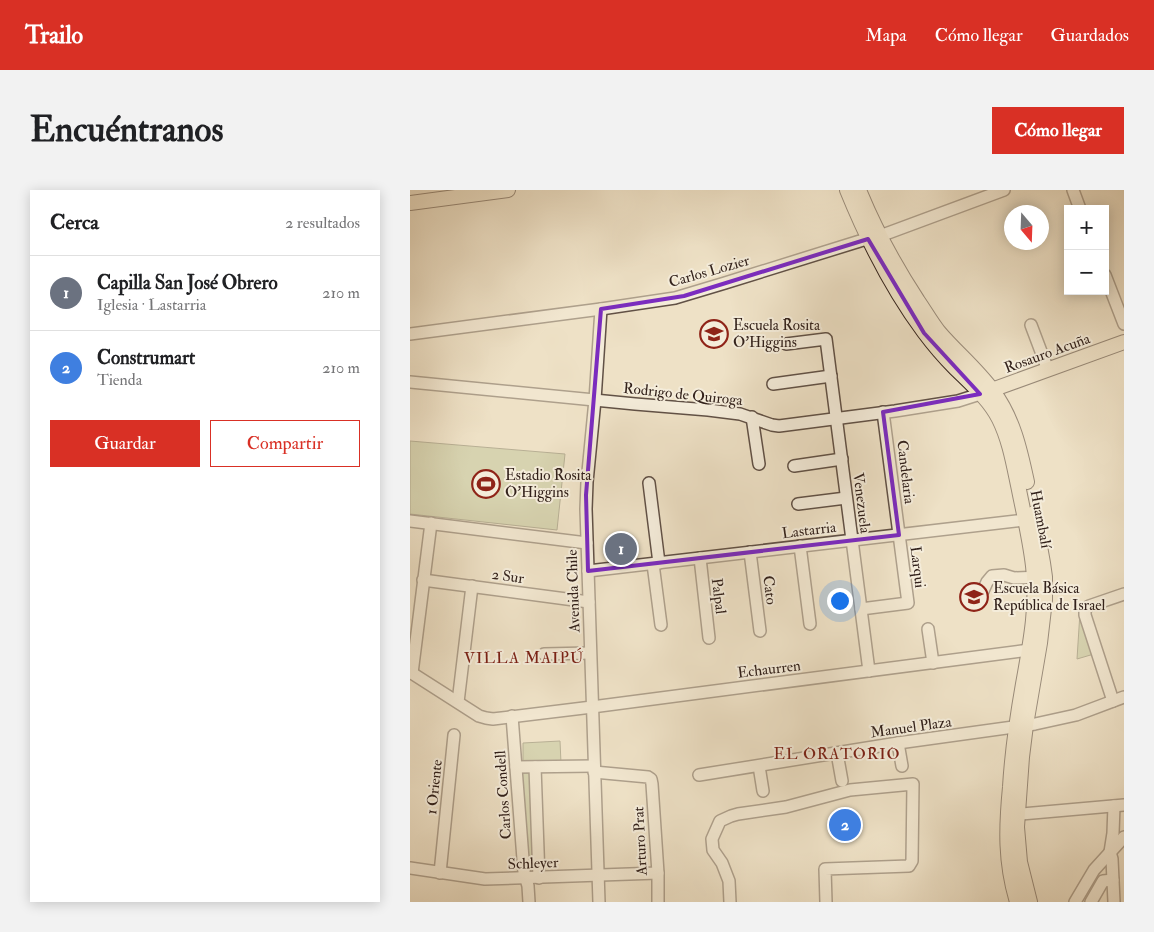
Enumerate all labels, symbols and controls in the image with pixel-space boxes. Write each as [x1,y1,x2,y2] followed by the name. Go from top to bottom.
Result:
[25,20,83,51] text: Trailo
[866,24,907,47] text: Mapa
[935,24,1023,47] text: Cómo llegar
[1051,24,1129,47] text: Guardados
[992,107,1124,154] button: Cómo llegar
[30,108,223,152] text: Encuéntranos
[1004,205,1049,250] north arrow
[1064,205,1109,295] map controls
[1064,205,1109,250] button: +
[50,209,99,236] text: Cerca
[285,213,360,233] text: 2 resultados
[1064,250,1109,295] button: −
[667,251,752,292] street label: Carlos Lozier
[97,271,278,295] text: Capilla San José Obrero
[63,283,69,303] text: 1
[322,283,360,303] text: 210 m
[97,295,206,315] text: Iglesia · Lastarria
[733,316,821,352] place label: Escuela Rosita O'Higgins
[699,319,729,349] school or university icon: Escuela Rosita O'Higgins
[1002,329,1094,378] street label: Rosauro Acuña
[97,346,195,370] text: Construmart
[62,358,70,378] text: 2
[322,358,360,378] text: 210 m
[97,370,142,390] text: Tienda
[622,379,744,410] street label: Rodrigo de Quiroga
[50,420,200,467] button: Guardar
[210,420,360,467] button: Compartir
[892,439,919,506] street label: Candelaria
[505,466,592,502] place label: Estadio Rosita O'Higgins
[471,469,501,499] sports icon: Estadio Rosita O'Higgins
[848,472,875,535] street label: Venezuela
[1026,488,1056,551] street label: Huambalí
[781,518,838,543] street label: Lastarria
[605,530,637,568] pin: 1
[906,545,930,589] street label: Larqui
[563,549,584,634] street label: Avenida Chile
[491,565,526,588] street label: 2 Sur
[758,574,781,606] street label: Cato
[706,577,730,615] street label: Palpal
[993,579,1106,616] place label: Escuela Básica República de Israel
[959,582,989,612] school or university icon: Escuela Básica República de Israel
[827,588,853,614] your location
[464,647,584,668] district label: VILLA MAIPÚ
[736,656,802,683] street label: Echaurren
[869,712,954,743] street label: Manuel Plaza
[774,744,901,764] district label: EL ORATORIO
[491,750,516,840] street label: Carlos Condell
[422,759,447,816] street label: 1 Oriente
[629,806,652,877] street label: Arturo Prat
[829,806,861,844] pin: 2
[507,853,559,874] street label: Schleyer

